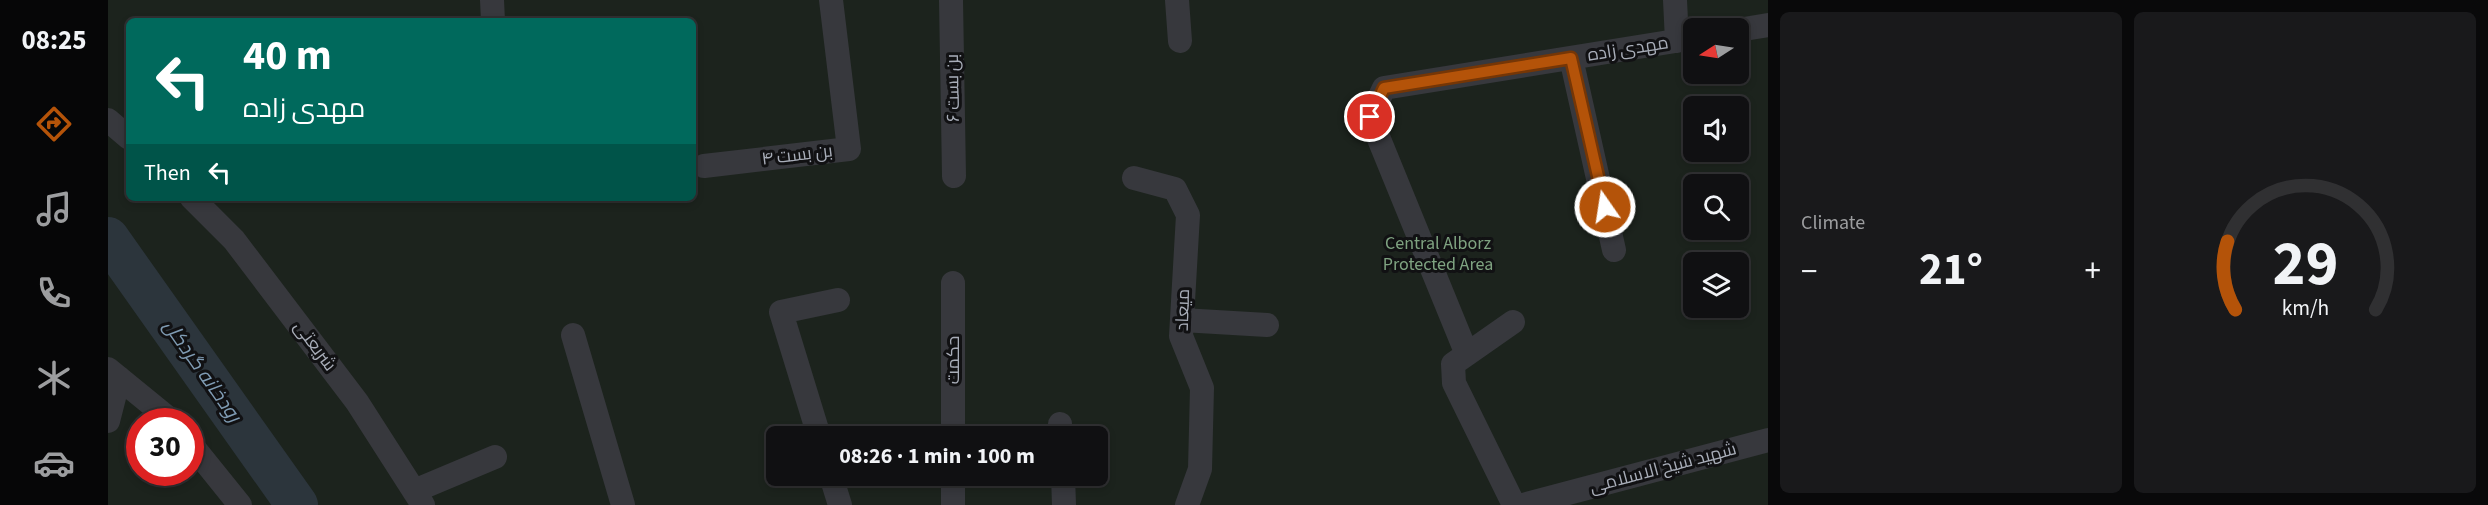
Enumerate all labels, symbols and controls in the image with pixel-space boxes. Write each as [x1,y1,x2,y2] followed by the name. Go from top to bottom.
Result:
[1683,18,1749,84] north arrow
[1683,18,1749,318] map controls
[21,21,87,60] text: 08:25
[243,26,332,86] text: 40 m
[1586,30,1670,68] street label: مهدی زاده
[144,42,222,120] icon: left
[940,54,966,122] street label: بن بست ۶
[243,89,365,128] text: مهدی زاده
[1344,91,1395,142] pin
[1683,96,1749,162] button: sound
[1353,100,1386,133] icon: arrive
[33,103,75,145] icon: directions
[760,138,834,172] street label: بن بست ۴
[203,156,236,189] icon: left
[144,157,191,189] text: Then
[1683,174,1749,240] button: search
[1573,175,1637,239] position arrow
[33,188,75,230] icon: music
[1801,209,1865,237] text: Climate
[2272,220,2338,309] text: 29
[1383,231,1493,277] park label: Central Alborz Protected Area
[1919,238,1983,302] text: 21°
[1801,248,1817,295] text: −
[2085,248,2101,295] text: +
[1683,252,1749,318] button: layers
[33,272,75,314] icon: phone
[1170,288,1196,332] street label: میعاد
[2281,293,2329,324] text: km/h
[156,314,249,429] water label: رودخانه گردکل
[288,316,342,376] street label: شریعتی
[941,336,966,384] street label: حکمت
[33,357,75,399] icon: climate
[126,408,204,486] speed limit sign: 30
[1587,436,1739,500] street label: شهید شیخ الاسلامی
[839,440,1035,472] text: 08:26 · 1 min · 100 m
[33,442,75,484] icon: car

